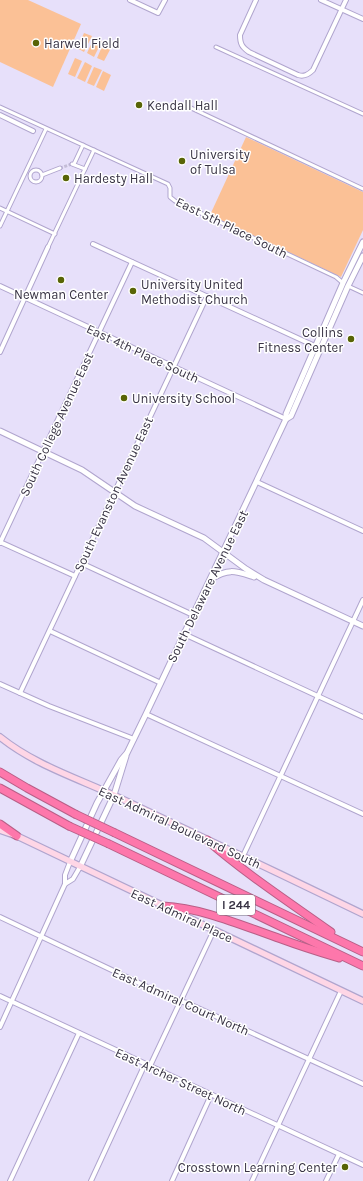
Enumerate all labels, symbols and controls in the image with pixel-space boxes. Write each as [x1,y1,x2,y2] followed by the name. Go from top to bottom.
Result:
[44,36,120,51] place label: Harwell Field
[31,38,41,48] marker: Harwell Field
[147,98,218,113] place label: Kendall Hall
[134,100,144,110] marker: Kendall Hall
[190,147,250,177] place label: University of Tulsa
[177,156,187,166] marker: University of Tulsa
[74,171,153,186] place label: Hardesty Hall
[61,173,71,183] marker: Hardesty Hall
[173,194,290,261] street label: East 5th Place South
[56,275,66,285] marker: Newman Center
[141,277,248,307] place label: University United Methodist Church
[128,286,138,296] marker: University United Methodist Church
[14,287,108,302] place label: Newman Center
[84,321,201,386] street label: East 4th Place South
[257,325,343,355] place label: Collins Fitness Center
[346,334,356,344] marker: Collins Fitness Center
[17,350,96,498] street label: South College Avenue East
[132,391,235,406] place label: University School
[119,393,129,403] marker: University School
[71,414,156,574] street label: South Evanston Avenue East
[164,507,251,665] street label: South Delaware Avenue East
[96,783,263,872] street label: East Admiral Boulevard South
[129,885,235,946] street label: East Admiral Place
[217,895,255,915] road number: I 244
[110,964,251,1038] street label: East Admiral Court North
[113,1045,249,1118] street label: East Archer Street North
[178,1160,337,1175] place label: Crosstown Learning Center
[340,1162,350,1172] marker: Crosstown Learning Center

